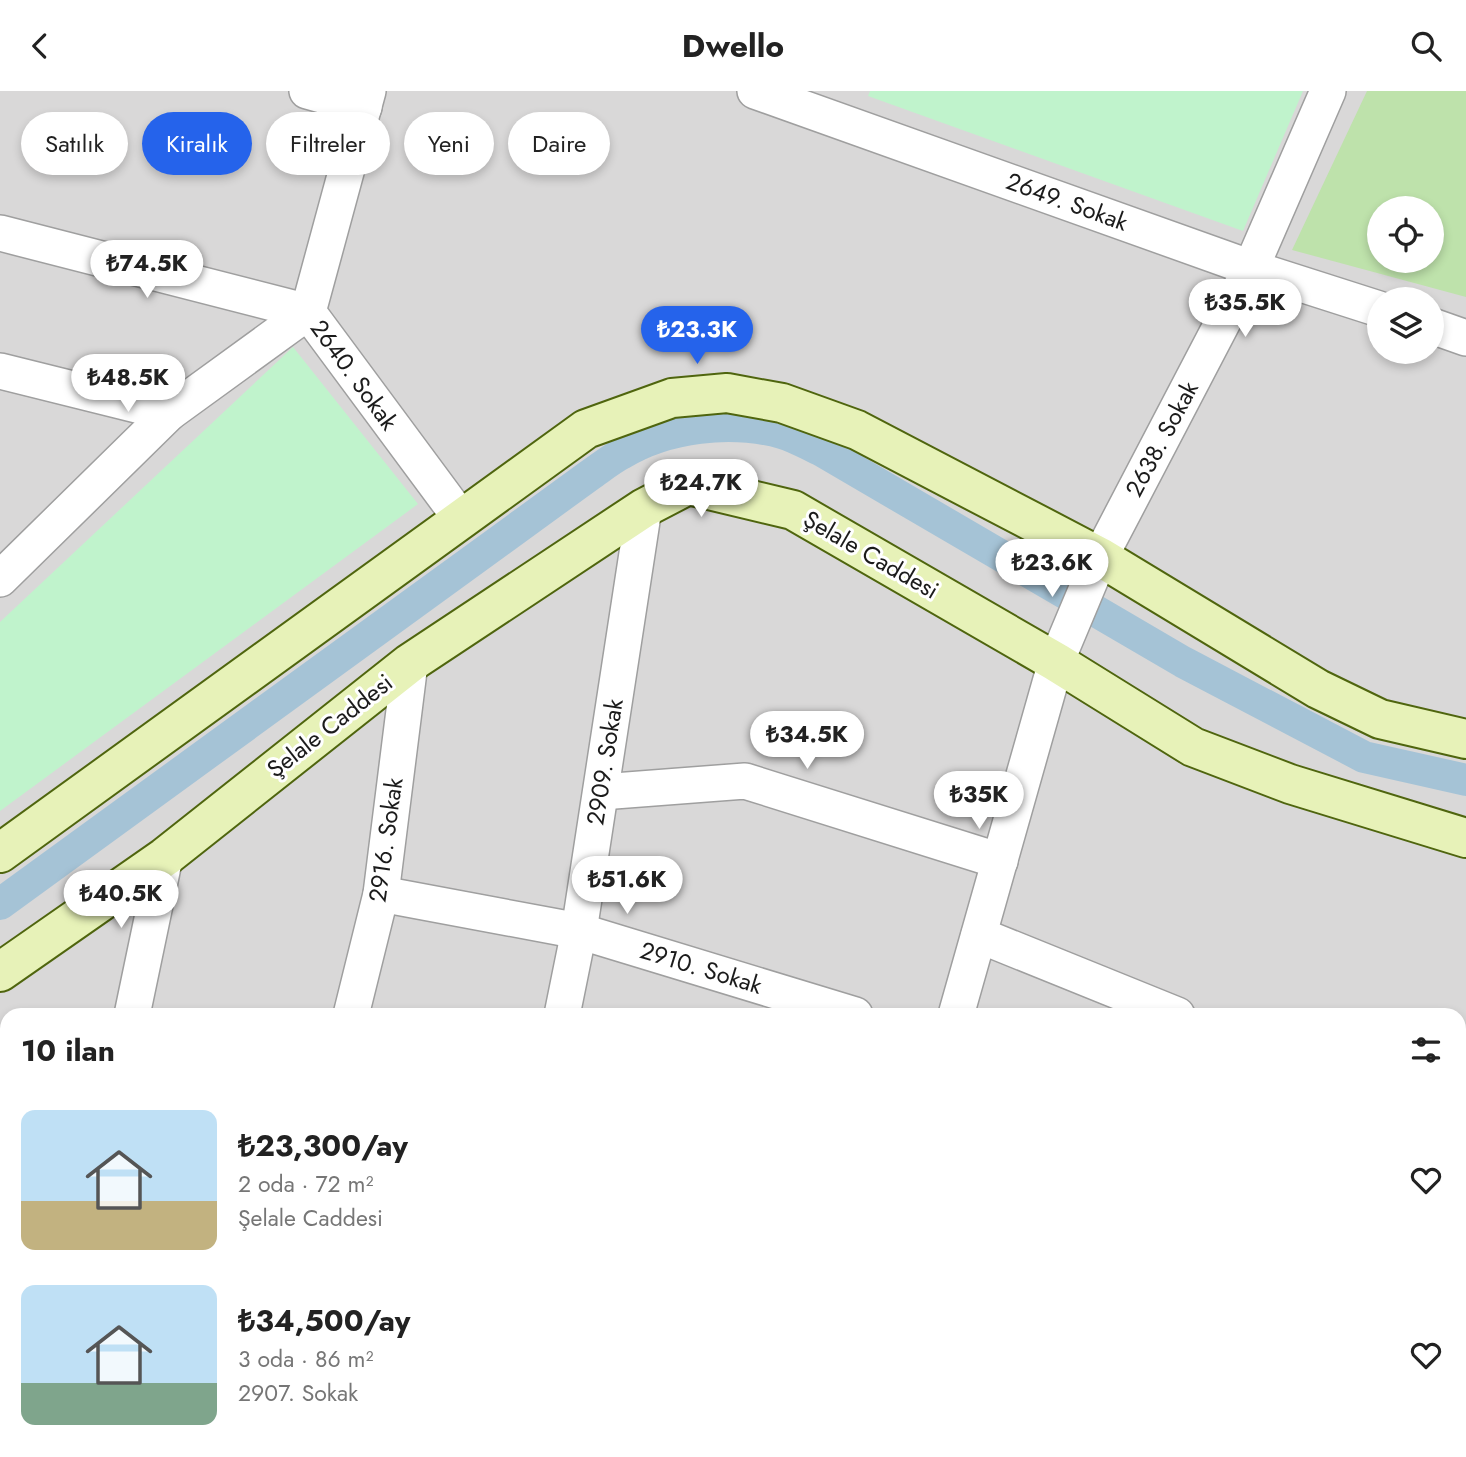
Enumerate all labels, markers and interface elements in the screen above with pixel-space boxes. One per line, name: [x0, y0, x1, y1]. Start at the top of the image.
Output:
text: Dwello: [682, 23, 784, 69]
icon: back: [21, 27, 59, 65]
icon: search: [1407, 27, 1445, 65]
chip: Satılık: [21, 112, 128, 175]
chip: Kiralık: [142, 112, 252, 175]
chip: Filtreler: [266, 112, 390, 175]
chip: Yeni: [404, 112, 494, 175]
chip: Daire: [508, 112, 610, 175]
street label: 2649. Sokak: [1002, 163, 1133, 240]
map controls: [1367, 196, 1444, 364]
button: locate: [1367, 196, 1444, 273]
pin: ₺74.5K: [90, 241, 204, 300]
text: ₺74.5K: [106, 246, 188, 280]
pin: ₺35.5K: [1188, 279, 1302, 339]
text: ₺35.5K: [1205, 285, 1285, 319]
button: layers: [1367, 287, 1444, 364]
pin: ₺23.3K: [640, 307, 754, 366]
street label: 2640. Sokak: [302, 312, 407, 438]
text: ₺23.3K: [657, 312, 737, 346]
pin: ₺48.5K: [71, 355, 185, 414]
text: ₺48.5K: [87, 360, 169, 394]
street label: 2638. Sokak: [1116, 374, 1207, 503]
pin: ₺24.7K: [644, 459, 758, 519]
text: ₺24.7K: [660, 465, 742, 499]
street label: Şelale Caddesi: [797, 502, 946, 608]
pin: ₺23.6K: [995, 539, 1109, 599]
text: ₺23.6K: [1011, 545, 1093, 579]
street label: Şelale Caddesi: [259, 665, 400, 786]
street label: 2909. Sokak: [577, 696, 632, 828]
pin: ₺34.5K: [750, 711, 864, 771]
text: ₺34.5K: [766, 717, 848, 751]
pin: ₺35K: [938, 771, 1020, 831]
street label: 2916. Sokak: [359, 775, 412, 904]
text: ₺35K: [950, 777, 1008, 811]
pin: ₺51.6K: [570, 857, 684, 916]
text: ₺51.6K: [588, 862, 666, 896]
pin: ₺40.5K: [64, 871, 178, 930]
text: ₺40.5K: [80, 876, 162, 910]
street label: 2910. Sokak: [636, 932, 767, 1003]
text: 10 ilan: [21, 1029, 115, 1072]
icon: filters: [1407, 1031, 1445, 1069]
text: ₺23,300/ay: [238, 1124, 408, 1167]
icon: home: [77, 1138, 161, 1222]
icon: heart: [1407, 1161, 1445, 1199]
text: 2 oda · 72 m²: [238, 1167, 373, 1201]
text: Şelale Caddesi: [238, 1201, 383, 1235]
text: ₺34,500/ay: [238, 1299, 410, 1342]
icon: home: [77, 1313, 161, 1397]
icon: heart: [1407, 1336, 1445, 1374]
text: 3 oda · 86 m²: [238, 1342, 374, 1376]
text: 2907. Sokak: [238, 1376, 358, 1410]

